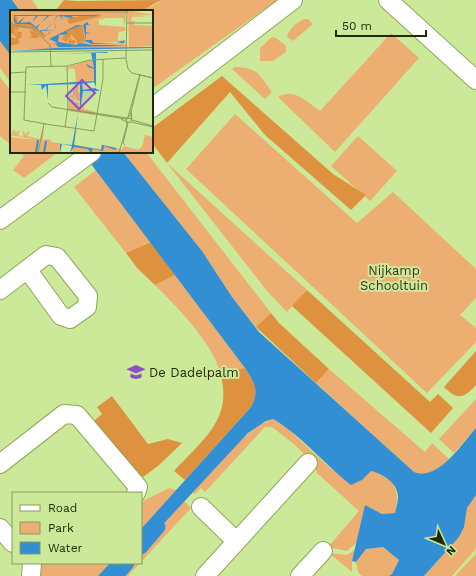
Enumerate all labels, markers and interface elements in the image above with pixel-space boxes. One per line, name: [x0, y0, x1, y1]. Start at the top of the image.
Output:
inset map: [10, 10, 153, 153]
scale bar: [336, 12, 426, 38]
text: 50 m: [342, 19, 372, 33]
park label: Nijkamp Schooltuin: [360, 263, 428, 293]
school or university icon: De Dadelpalm: [126, 362, 146, 382]
place label: De Dadelpalm: [149, 365, 239, 380]
legend: [12, 492, 142, 564]
text: Road: [48, 501, 77, 515]
text: Park: [48, 521, 74, 535]
north arrow: [424, 524, 464, 564]
text: Water: [48, 541, 83, 555]
text: N: [443, 543, 458, 558]

